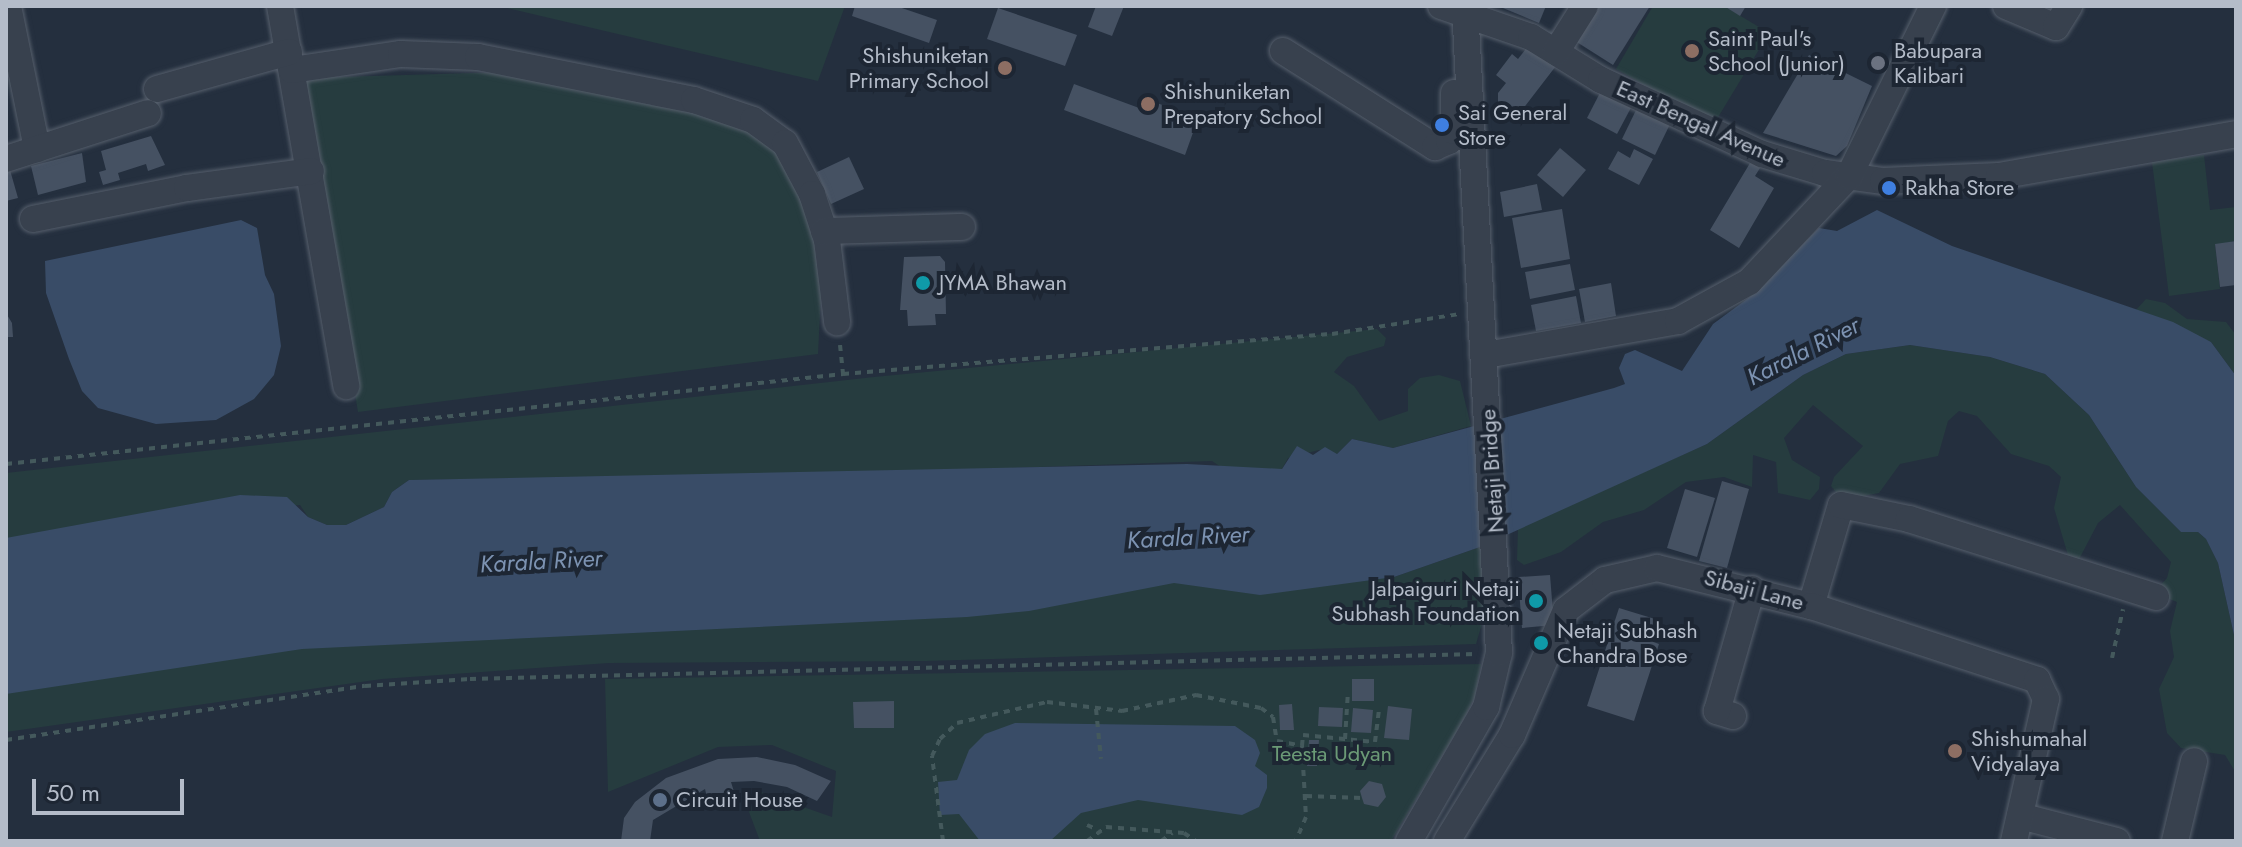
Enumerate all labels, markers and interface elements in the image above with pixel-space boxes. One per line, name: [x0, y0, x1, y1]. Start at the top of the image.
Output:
place label: Saint Paul's School (Junior): [1708, 25, 1845, 76]
place label: Babupara Kalibari: [1894, 37, 1982, 88]
place label: Shishuniketan Primary School: [849, 42, 989, 94]
marker: Saint Paul's School (Junior): [1683, 42, 1701, 60]
marker: Babupara Kalibari: [1869, 54, 1887, 72]
marker: Shishuniketan Primary School: [996, 59, 1014, 77]
street label: East Bengal Avenue: [1613, 75, 1789, 173]
place label: Shishuniketan Prepatory School: [1164, 78, 1322, 130]
marker: Shishuniketan Prepatory School: [1139, 95, 1157, 113]
place label: Sai General Store: [1458, 99, 1567, 150]
marker: Sai General Store: [1433, 116, 1451, 134]
place label: Rakha Store: [1905, 175, 2014, 201]
marker: Rakha Store: [1880, 179, 1898, 197]
place label: JYMA Bhawan: [939, 270, 1067, 296]
marker: JYMA Bhawan: [914, 274, 932, 292]
water label: Karala River: [1742, 310, 1864, 392]
street label: Netaji Bridge: [1475, 408, 1509, 534]
water label: Karala River: [1126, 519, 1250, 555]
water label: Karala River: [479, 543, 603, 579]
street label: Sibaji Lane: [1701, 564, 1807, 616]
place label: Jalpaiguri Netaji Subhash Foundation: [1332, 575, 1520, 626]
marker: Jalpaiguri Netaji Subhash Foundation: [1527, 592, 1545, 610]
place label: Netaji Subhash Chandra Bose: [1557, 617, 1698, 668]
marker: Netaji Subhash Chandra Bose: [1532, 634, 1550, 652]
place label: Shishumahal Vidyalaya: [1971, 725, 2087, 776]
park label: Teesta Udyan: [1272, 741, 1392, 767]
marker: Shishumahal Vidyalaya: [1946, 742, 1964, 760]
scale bar: [36, 763, 188, 813]
text: 50 m: [46, 775, 100, 810]
place label: Circuit House: [676, 787, 803, 813]
marker: Circuit House: [651, 791, 669, 809]

